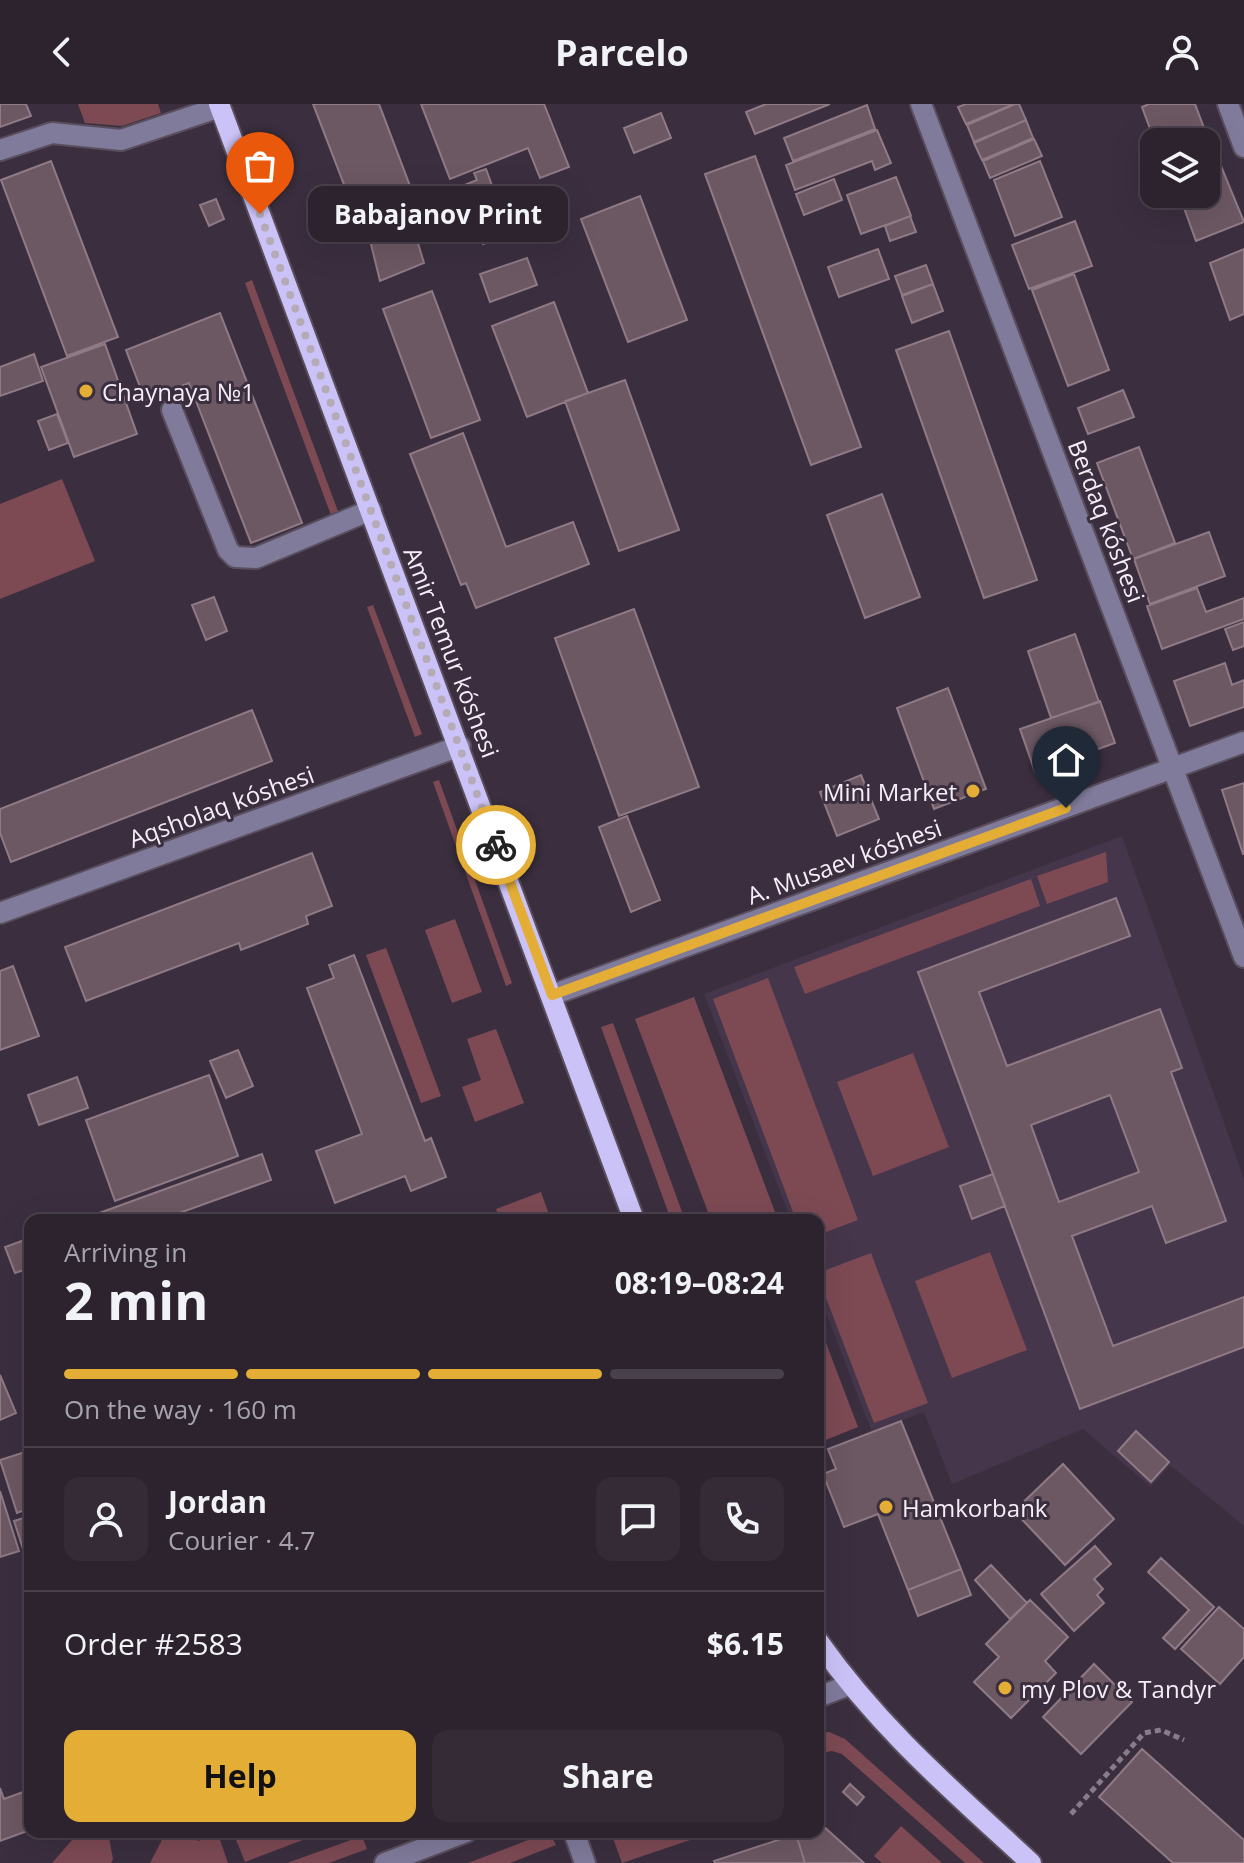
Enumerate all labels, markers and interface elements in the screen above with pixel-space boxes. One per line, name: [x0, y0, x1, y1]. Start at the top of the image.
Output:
text: Parcelo: [555, 28, 689, 77]
icon: back: [40, 30, 84, 74]
icon: person: [1160, 30, 1204, 74]
map controls: [1140, 128, 1220, 208]
button: layers: [1140, 128, 1220, 208]
pin: [226, 132, 294, 214]
icon: bag: [238, 144, 282, 188]
callout: Babajanov Print: [308, 186, 568, 242]
text: Babajanov Print: [334, 196, 542, 232]
place label: Chaynaya №1: [102, 375, 255, 408]
marker: Chaynaya №1: [77, 382, 95, 400]
street label: Berdaq kóshesi: [1061, 435, 1153, 607]
street label: Amir Temur kóshesi: [397, 542, 507, 762]
pin: [1032, 726, 1100, 808]
icon: home: [1044, 738, 1088, 782]
street label: Aqsholaq kóshesi: [124, 757, 318, 855]
place label: Mini Market: [823, 775, 957, 808]
marker: Mini Market: [964, 782, 982, 800]
courier: [456, 805, 536, 885]
street label: A. Musaev kóshesi: [742, 810, 946, 912]
icon: bike: [474, 823, 518, 867]
text: Arriving in: [64, 1234, 187, 1270]
text: 08:19–08:24: [615, 1262, 784, 1303]
text: 2 min: [64, 1264, 208, 1335]
text: On the way · 160 m: [64, 1391, 297, 1427]
button: person: [64, 1477, 148, 1561]
button: chat: [596, 1477, 680, 1561]
button: phone: [700, 1477, 784, 1561]
text: Jordan: [168, 1481, 267, 1522]
place label: Hamkorbank: [902, 1491, 1048, 1524]
marker: Hamkorbank: [877, 1498, 895, 1516]
text: Courier · 4.7: [168, 1522, 315, 1558]
text: Order #2583: [64, 1623, 243, 1664]
text: $6.15: [707, 1623, 784, 1664]
place label: my Plov & Tandyr: [1021, 1672, 1216, 1705]
marker: my Plov & Tandyr: [996, 1679, 1014, 1697]
button: Help: [64, 1730, 416, 1822]
button: Share: [432, 1730, 784, 1822]

